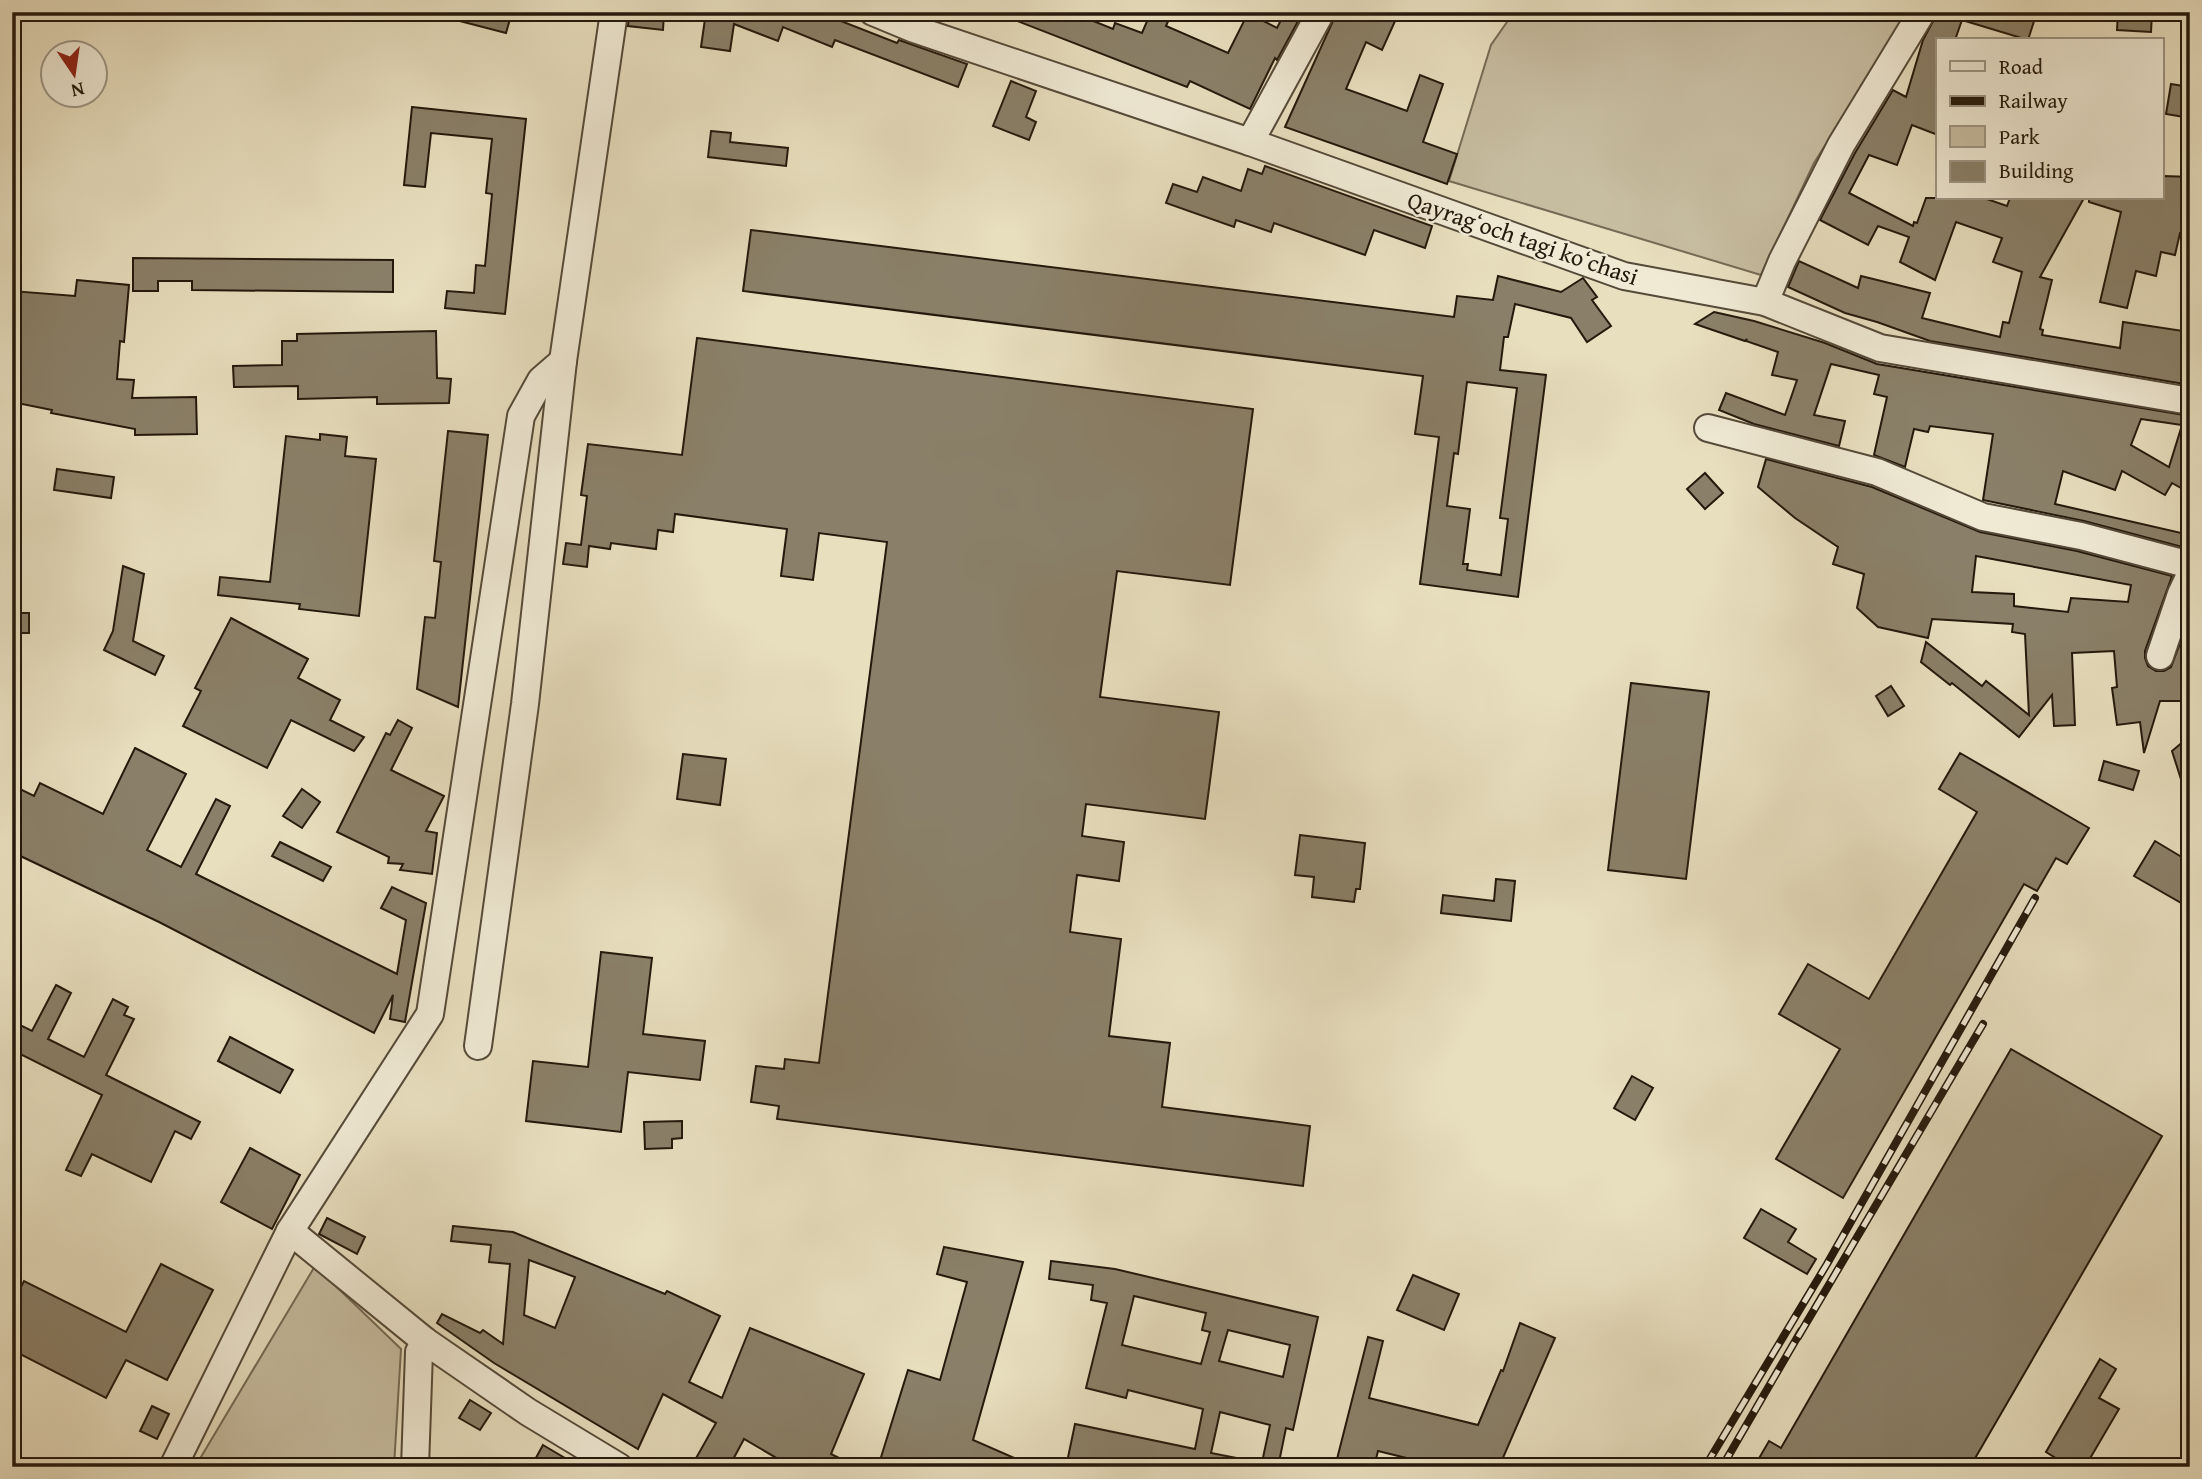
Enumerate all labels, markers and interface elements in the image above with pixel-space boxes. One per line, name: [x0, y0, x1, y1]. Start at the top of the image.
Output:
north arrow: [38, 38, 108, 108]
legend: [1936, 38, 2164, 200]
text: Road: [1999, 51, 2044, 82]
text: N: [68, 75, 87, 106]
text: Railway: [1999, 85, 2068, 116]
text: Park: [1999, 121, 2040, 152]
text: Building: [1999, 155, 2074, 186]
street label: Qayragʻoch tagi koʻchasi: [1403, 182, 1643, 294]

